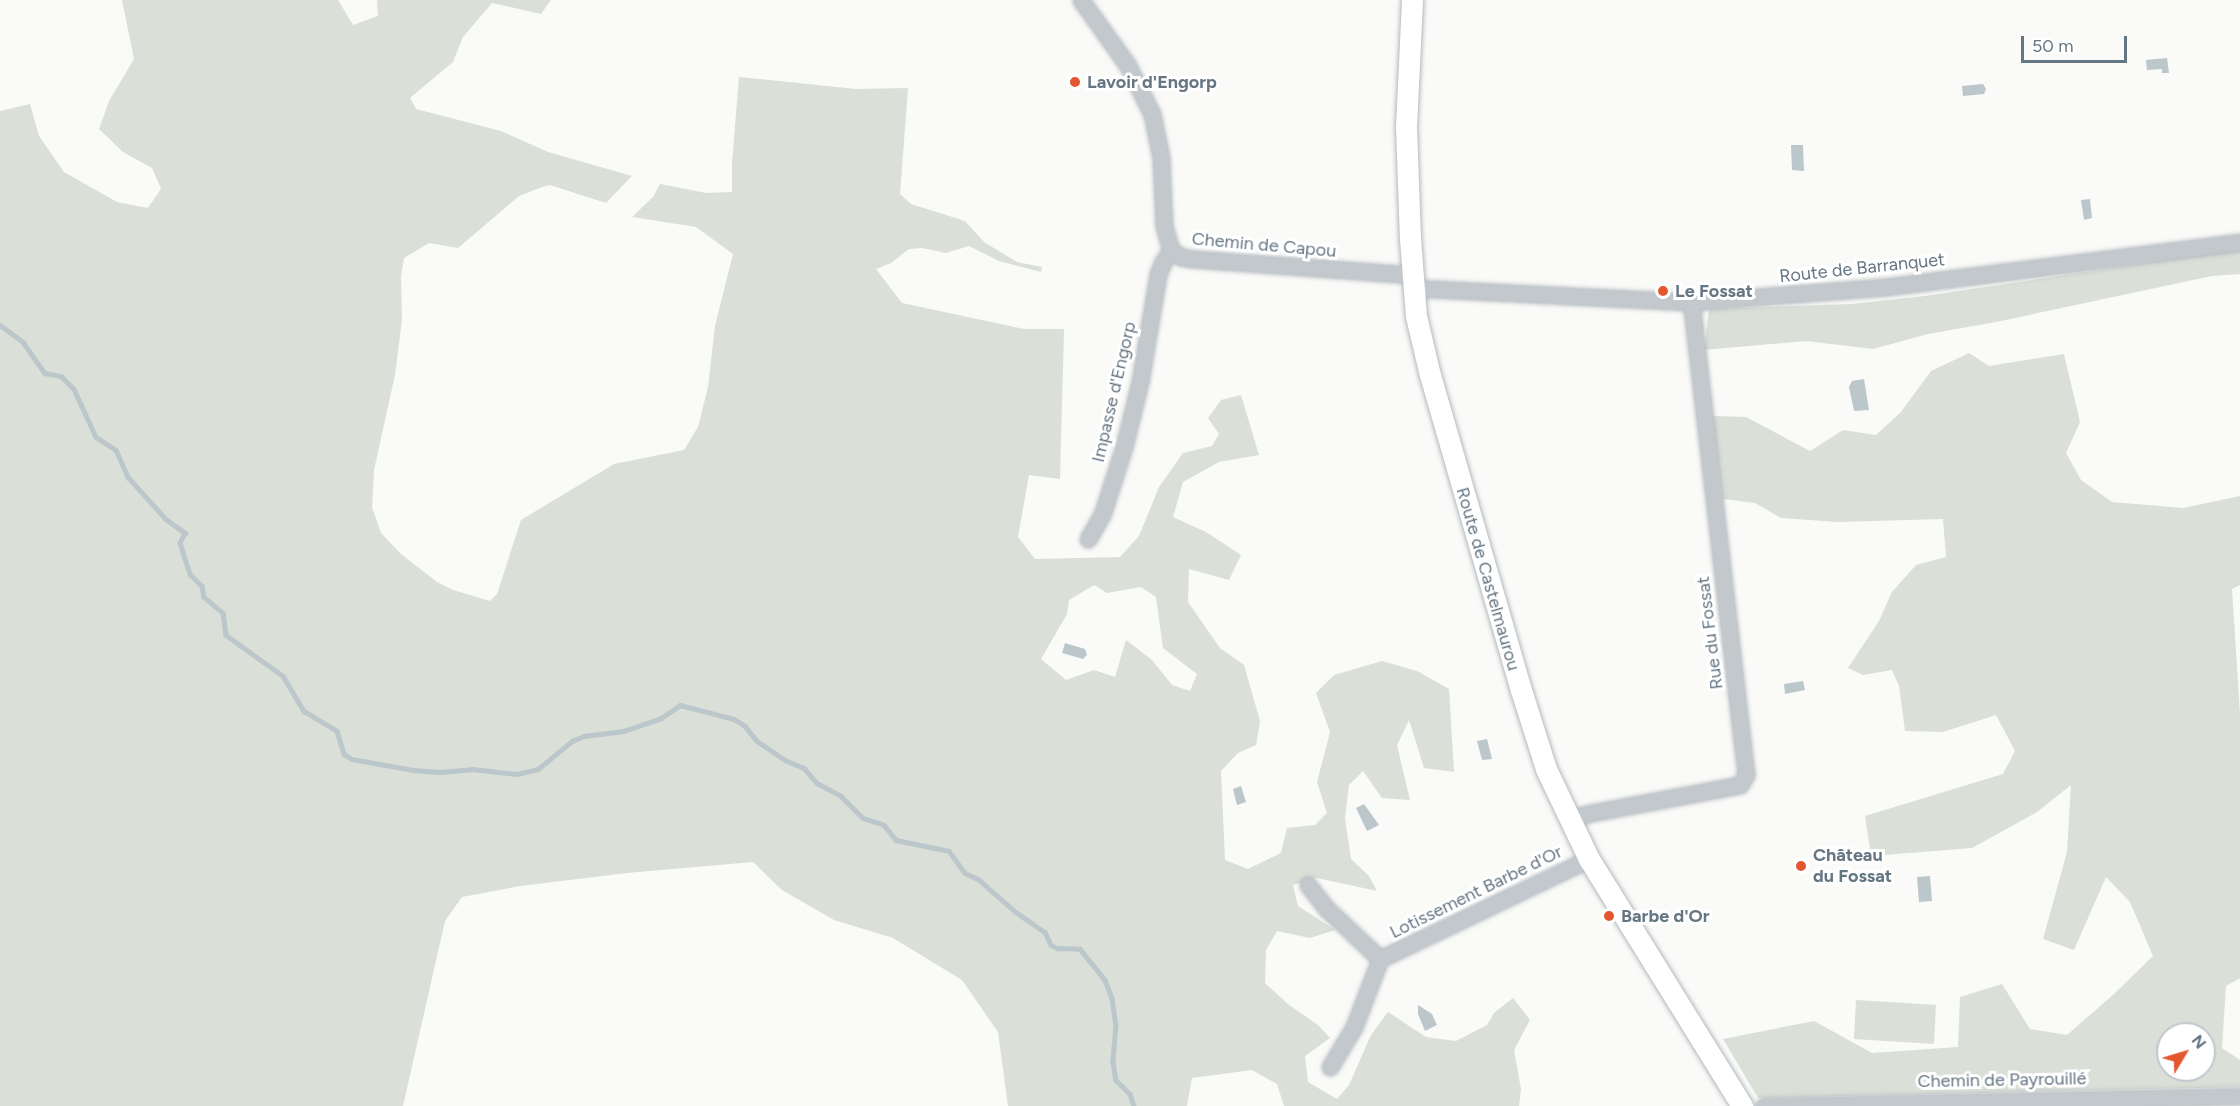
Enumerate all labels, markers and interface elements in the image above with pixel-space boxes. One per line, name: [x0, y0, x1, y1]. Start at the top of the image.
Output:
scale bar: [2024, 24, 2130, 62]
text: 50 m: [2032, 35, 2074, 57]
place label: Lavoir d'Engorp: [1087, 71, 1217, 93]
marker: Lavoir d'Engorp: [1068, 75, 1082, 89]
street label: Chemin de Capou: [1191, 228, 1337, 262]
street label: Route de Barranquet: [1778, 249, 1946, 287]
place label: Le Fossat: [1675, 280, 1753, 302]
marker: Le Fossat: [1656, 284, 1670, 298]
street label: Impasse d'Engorp: [1087, 320, 1141, 464]
street label: Route de Castelmaurou: [1451, 485, 1525, 673]
street label: Rue du Fossat: [1692, 575, 1728, 691]
street label: Lotissement Barbe d'Or: [1386, 841, 1566, 943]
place label: Château du Fossat: [1813, 845, 1892, 888]
marker: Château du Fossat: [1794, 859, 1808, 873]
place label: Barbe d'Or: [1621, 905, 1710, 927]
marker: Barbe d'Or: [1602, 909, 1616, 923]
north arrow: [2156, 1022, 2216, 1082]
text: N: [2188, 1031, 2210, 1053]
street label: Chemin de Payrouillé: [1917, 1068, 2087, 1092]

